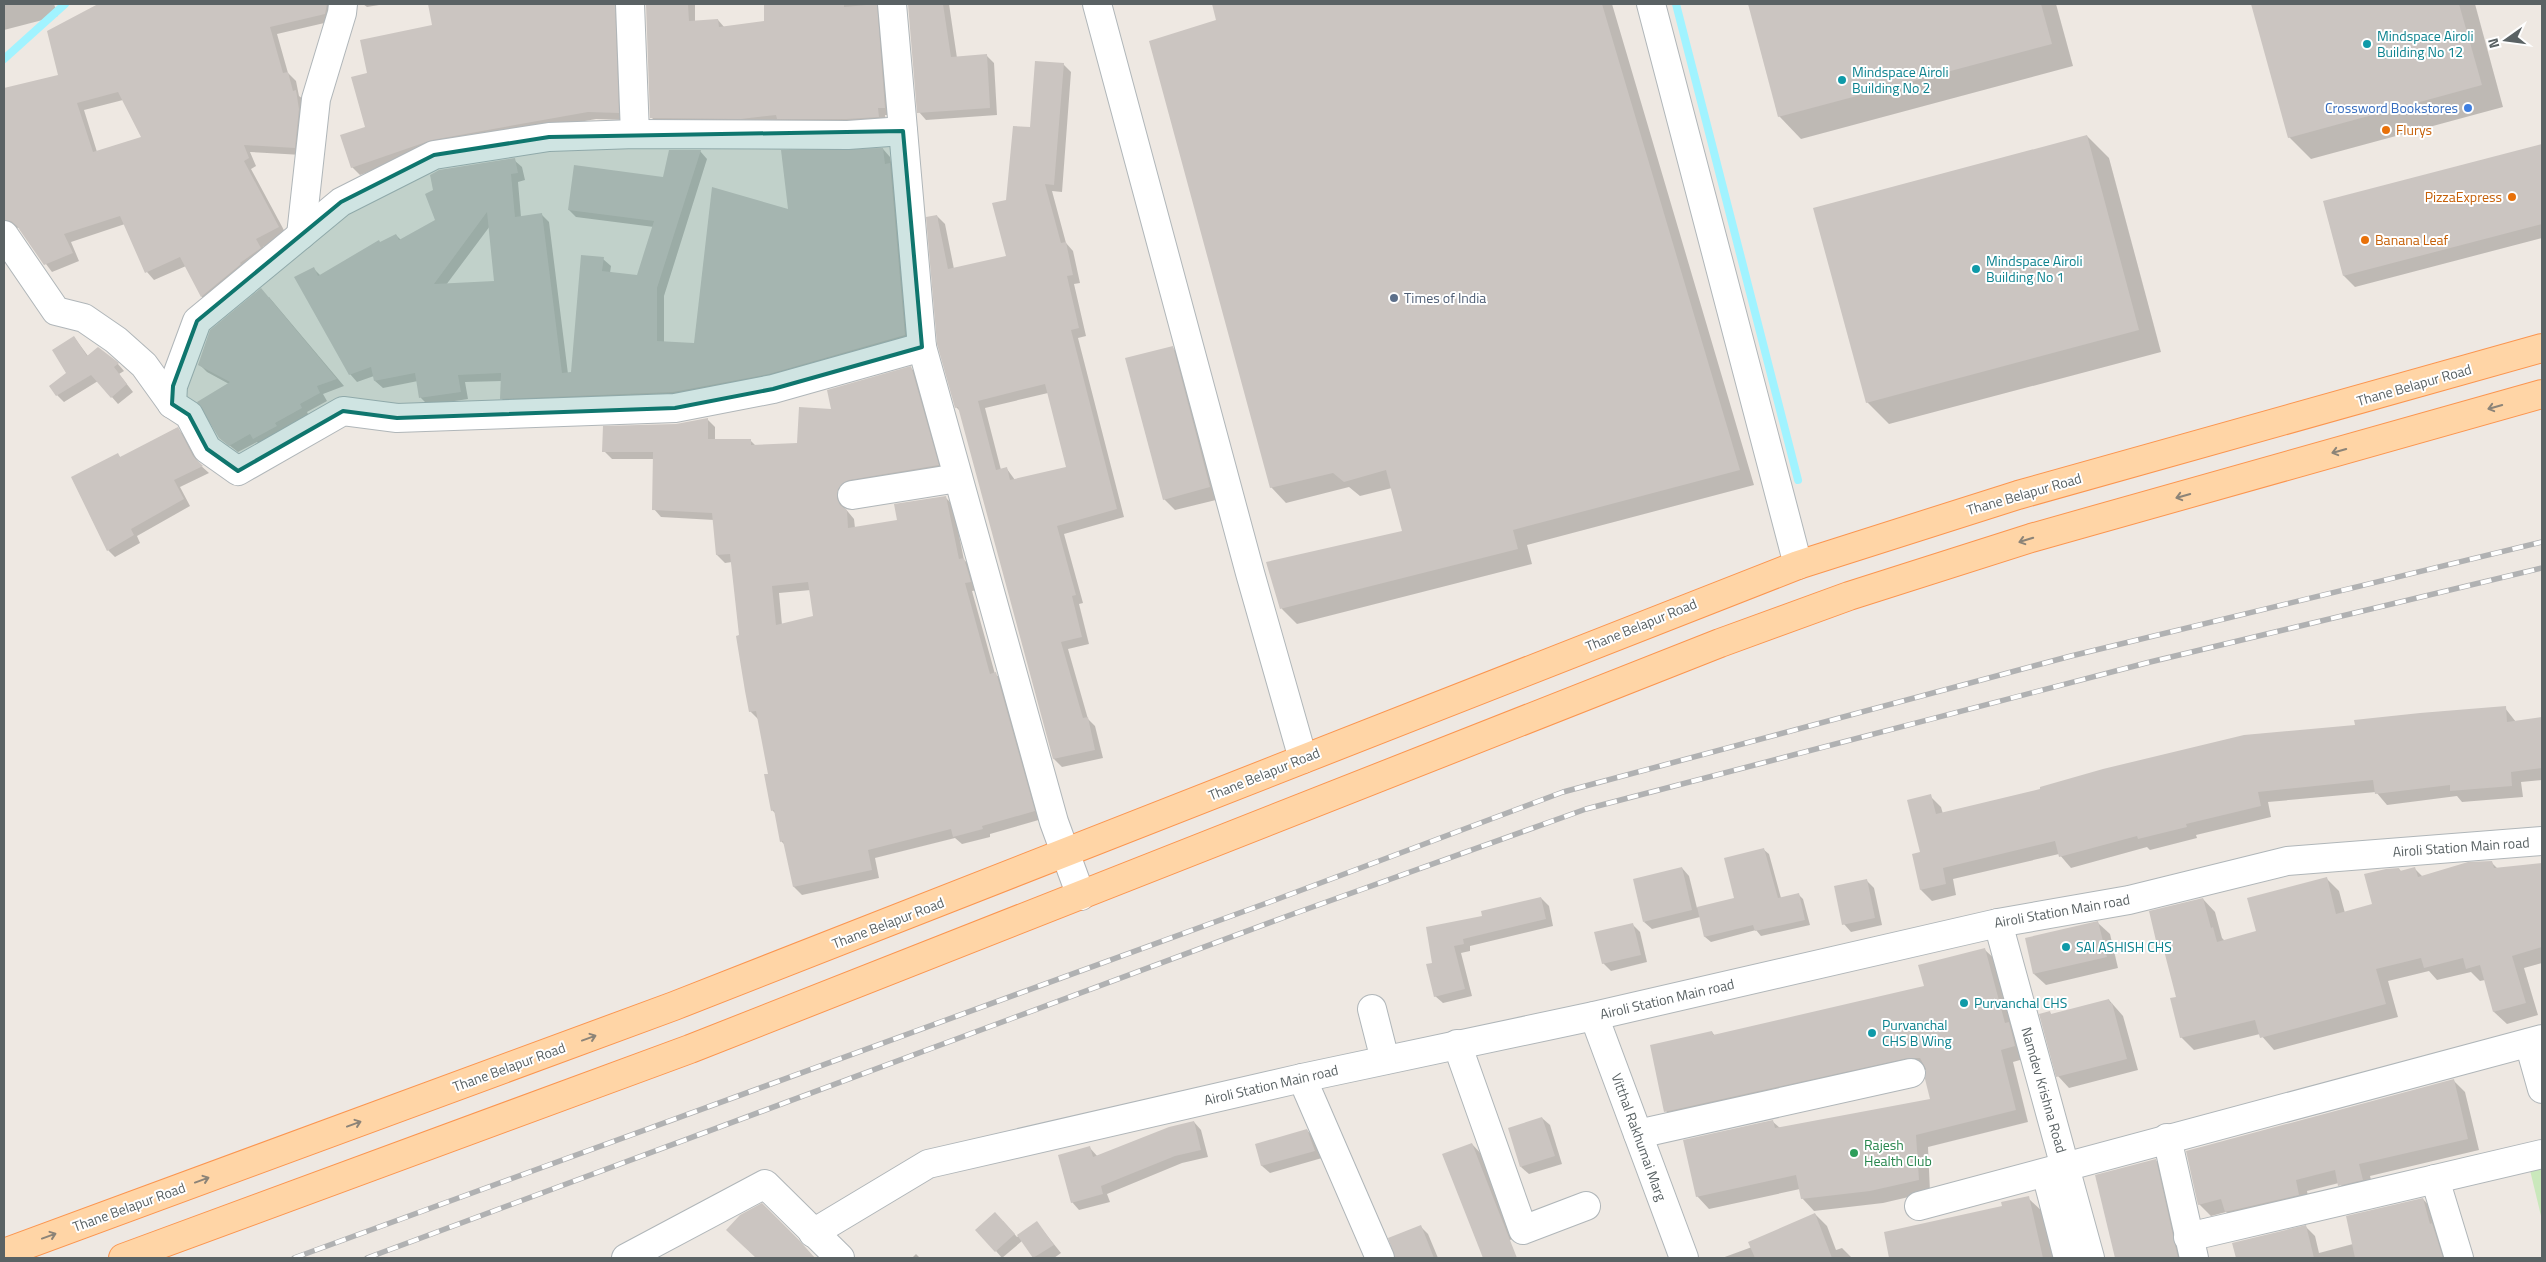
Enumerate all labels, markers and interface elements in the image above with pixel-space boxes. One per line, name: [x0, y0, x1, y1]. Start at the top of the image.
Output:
north arrow: [2481, 15, 2531, 65]
place label: Mindspace Airoli Building No 12: [2377, 25, 2474, 62]
text: N: [2482, 36, 2504, 51]
marker: Mindspace Airoli Building No 12: [2361, 38, 2373, 50]
place label: Mindspace Airoli Building No 2: [1852, 61, 1949, 98]
marker: Mindspace Airoli Building No 2: [1836, 74, 1848, 86]
place label: Crossword Bookstores: [2325, 97, 2458, 118]
marker: Crossword Bookstores: [2462, 102, 2474, 114]
place label: Flurys: [2396, 119, 2432, 140]
marker: Flurys: [2380, 124, 2392, 136]
place label: PizzaExpress: [2425, 186, 2502, 207]
marker: PizzaExpress: [2506, 191, 2518, 203]
place label: Banana Leaf: [2375, 229, 2449, 250]
marker: Banana Leaf: [2359, 234, 2371, 246]
place label: Mindspace Airoli Building No 1: [1986, 250, 2083, 287]
marker: Mindspace Airoli Building No 1: [1970, 263, 1982, 275]
place label: Times of India: [1404, 287, 1486, 308]
marker: Times of India: [1388, 292, 1400, 304]
street label: Thane Belapur Road: [2354, 358, 2474, 411]
one-way arrow: [2488, 403, 2504, 413]
one-way arrow: [2331, 447, 2347, 457]
street label: Thane Belapur Road: [1964, 467, 2084, 520]
one-way arrow: [2175, 491, 2191, 501]
one-way arrow: [2019, 535, 2035, 545]
street label: Thane Belapur Road: [1582, 593, 1700, 656]
street label: Thane Belapur Road: [1205, 742, 1323, 805]
street label: Airoli Station Main road: [2392, 831, 2530, 862]
street label: Airoli Station Main road: [1993, 888, 2131, 933]
street label: Thane Belapur Road: [829, 891, 947, 954]
place label: SAI ASHISH CHS: [2076, 936, 2172, 957]
marker: SAI ASHISH CHS: [2060, 941, 2072, 953]
street label: Airoli Station Main road: [1598, 973, 1736, 1024]
place label: Purvanchal CHS: [1974, 992, 2067, 1013]
marker: Purvanchal CHS: [1958, 997, 1970, 1009]
place label: Purvanchal CHS B Wing: [1882, 1014, 1952, 1051]
street label: Namdev Krishna Road: [2016, 1024, 2073, 1155]
marker: Purvanchal CHS B Wing: [1866, 1027, 1878, 1039]
one-way arrow: [581, 1033, 596, 1042]
street label: Thane Belapur Road: [450, 1036, 568, 1097]
street label: Airoli Station Main road: [1202, 1059, 1340, 1110]
street label: Vitthal Rakhumai Marg: [1607, 1070, 1672, 1204]
one-way arrow: [346, 1119, 362, 1128]
place label: Rajesh Health Club: [1864, 1134, 1932, 1171]
marker: Rajesh Health Club: [1848, 1147, 1860, 1159]
one-way arrow: [194, 1175, 209, 1184]
street label: Thane Belapur Road: [70, 1176, 188, 1237]
one-way arrow: [41, 1231, 57, 1240]

